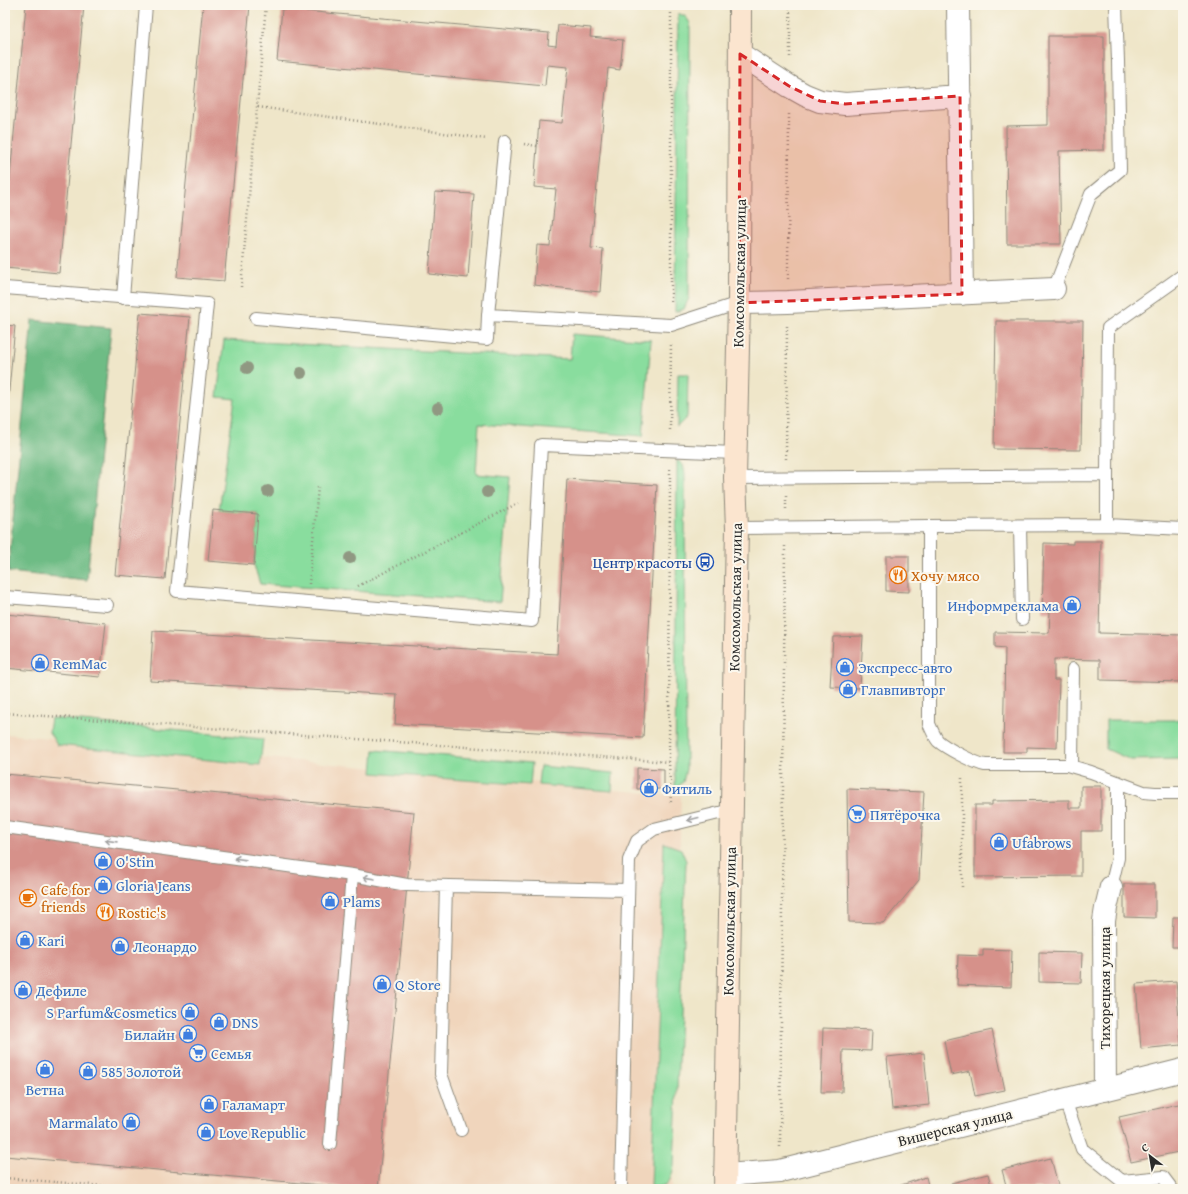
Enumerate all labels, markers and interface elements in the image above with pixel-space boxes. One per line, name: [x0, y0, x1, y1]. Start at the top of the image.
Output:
street label: Комсомольская улица: [727, 198, 751, 347]
street label: Комсомольская улица: [723, 522, 747, 671]
place label: Центр красоты: [593, 552, 692, 573]
bus stop icon: Центр красоты: [695, 552, 715, 572]
restaurant icon: Хочу мясо: [888, 565, 908, 585]
place label: Хочу мясо: [911, 565, 980, 586]
place label: Информреклама: [947, 595, 1060, 616]
shop icon: Информреклама: [1062, 595, 1082, 615]
shop icon: RemMac: [30, 653, 50, 673]
place label: RemMac: [53, 653, 107, 674]
shop icon: Экспресс-авто: [835, 657, 855, 677]
place label: Экспресс-авто: [858, 657, 953, 678]
shop icon: Главпивторг: [838, 679, 858, 699]
place label: Главпивторг: [861, 679, 946, 700]
shop icon: Фитиль: [639, 778, 659, 798]
place label: Фитиль: [662, 778, 712, 799]
supermarket icon: Пятёрочка: [847, 804, 867, 824]
place label: Пятёрочка: [870, 804, 941, 825]
one-way arrow: [687, 816, 700, 823]
shop icon: Ufabrows: [989, 832, 1009, 852]
place label: Ufabrows: [1012, 832, 1072, 853]
one-way arrow: [105, 838, 118, 845]
street label: Комсомольская улица: [717, 846, 741, 995]
shop icon: O'Stin: [93, 851, 113, 871]
place label: O'Stin: [116, 851, 155, 872]
one-way arrow: [234, 855, 247, 863]
one-way arrow: [363, 873, 376, 881]
shop icon: Gloria Jeans: [93, 875, 113, 895]
place label: Gloria Jeans: [116, 875, 191, 896]
place label: Cafe for friends: [41, 879, 90, 917]
cafe icon: Cafe for friends: [18, 888, 38, 908]
shop icon: Plams: [320, 891, 340, 911]
place label: Plams: [343, 891, 381, 912]
restaurant icon: Rostic's: [95, 902, 115, 922]
place label: Rostic's: [118, 902, 166, 923]
street label: Тихорецкая улица: [1094, 926, 1115, 1049]
shop icon: Kari: [15, 930, 35, 950]
place label: Kari: [38, 930, 64, 951]
shop icon: Леонардо: [110, 936, 130, 956]
place label: Леонардо: [133, 936, 197, 957]
shop icon: Q Store: [372, 974, 392, 994]
place label: Q Store: [395, 974, 441, 995]
shop icon: Дефиле: [13, 980, 33, 1000]
place label: Дефиле: [35, 980, 87, 1001]
place label: S Parfum&Cosmetics: [47, 1002, 177, 1023]
shop icon: S Parfum&Cosmetics: [180, 1002, 200, 1022]
shop icon: DNS: [209, 1012, 229, 1032]
place label: DNS: [232, 1012, 258, 1033]
place label: Билайн: [125, 1024, 175, 1045]
shop icon: Билайн: [178, 1024, 198, 1044]
supermarket icon: Семья: [188, 1043, 208, 1063]
place label: Семья: [211, 1043, 252, 1064]
shop icon: Ветна: [35, 1059, 55, 1079]
shop icon: 585 Золотой: [78, 1061, 98, 1081]
place label: 585 Золотой: [101, 1061, 181, 1082]
place label: Ветна: [26, 1079, 65, 1100]
shop icon: Галамарт: [199, 1094, 219, 1114]
place label: Галамарт: [222, 1094, 286, 1115]
street label: Вишерская улица: [896, 1102, 1015, 1151]
place label: Marmalato: [49, 1112, 118, 1133]
shop icon: Marmalato: [121, 1112, 141, 1132]
shop icon: Love Republic: [196, 1122, 216, 1142]
place label: Love Republic: [219, 1122, 306, 1143]
north arrow: [1130, 1136, 1170, 1176]
text: С: [1138, 1139, 1152, 1156]

